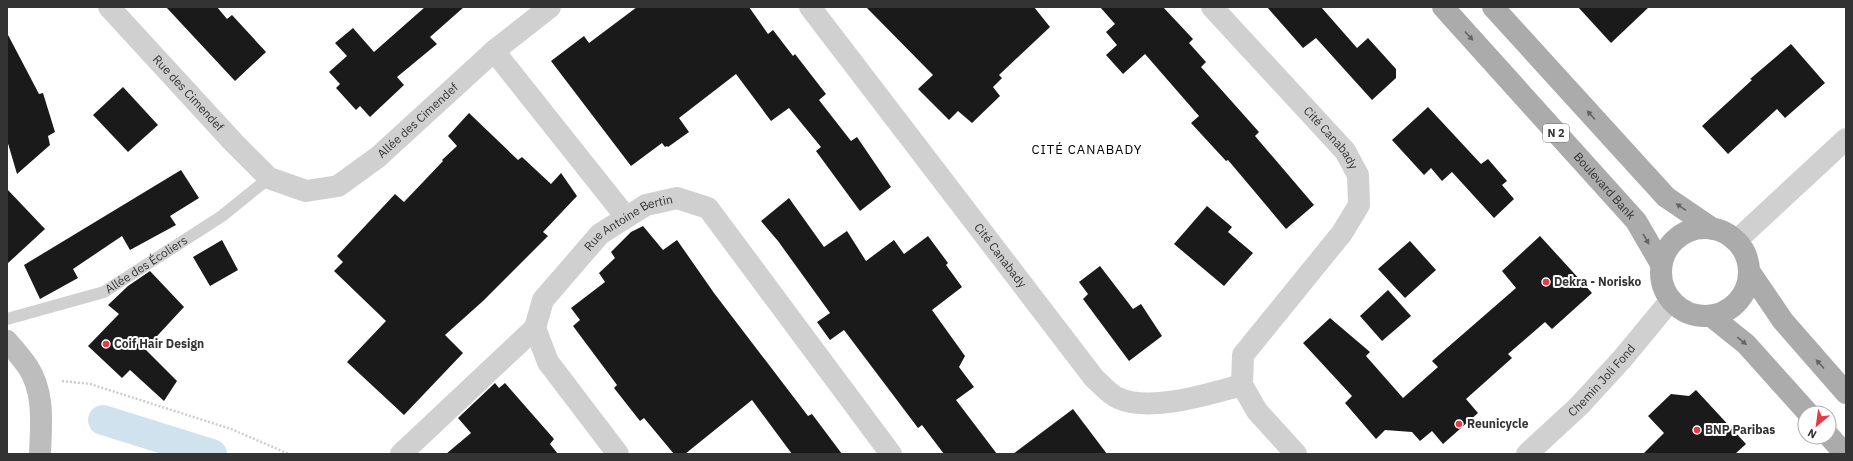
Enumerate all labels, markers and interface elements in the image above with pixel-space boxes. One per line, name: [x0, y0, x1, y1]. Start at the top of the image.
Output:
one-way arrow: [1465, 31, 1474, 41]
street label: Rue des Cimendef: [150, 52, 227, 134]
street label: Allée des Cimendef: [374, 80, 461, 161]
street label: Cité Canabady: [1301, 103, 1361, 172]
one-way arrow: [1586, 109, 1595, 120]
road number: N 2: [1543, 124, 1569, 142]
district label: CITÉ CANABADY: [1032, 141, 1142, 158]
street label: Boulevard Bank: [1571, 149, 1639, 223]
street label: Rue Antoine Bertin: [581, 191, 674, 254]
one-way arrow: [1676, 203, 1686, 211]
street label: Cité Canabady: [971, 220, 1030, 291]
street label: Allée des Écoliers: [102, 232, 190, 296]
one-way arrow: [1643, 233, 1650, 245]
place label: Dekra - Norisko: [1554, 274, 1641, 289]
marker: Dekra - Norisko: [1541, 277, 1551, 287]
place label: Coif Hair Design: [114, 336, 204, 351]
one-way arrow: [1736, 336, 1747, 345]
marker: Coif Hair Design: [101, 339, 111, 349]
street label: Chemin Joli Fond: [1565, 341, 1638, 419]
one-way arrow: [1815, 359, 1825, 369]
north arrow: [1797, 405, 1837, 445]
place label: Reunicycle: [1467, 416, 1529, 431]
marker: Reunicycle: [1454, 419, 1464, 429]
place label: BNP Paribas: [1705, 422, 1775, 437]
marker: BNP Paribas: [1692, 425, 1702, 435]
text: N: [1805, 426, 1819, 442]

